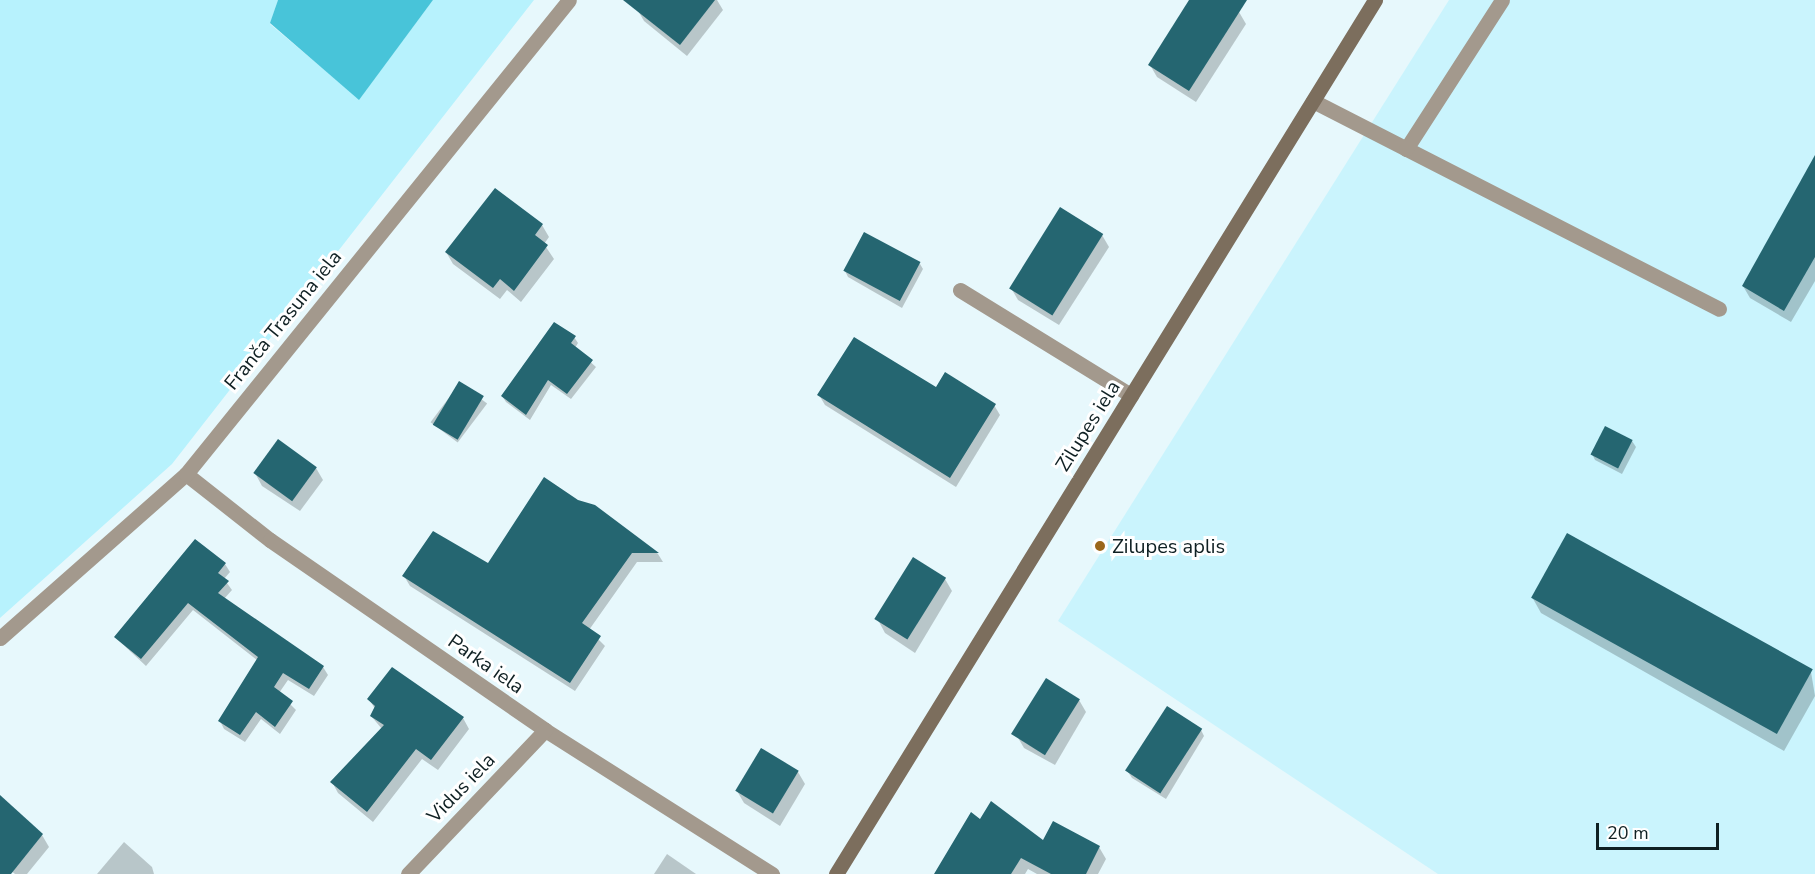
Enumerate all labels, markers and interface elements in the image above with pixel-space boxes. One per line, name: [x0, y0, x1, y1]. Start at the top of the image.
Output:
street label: Franča Trasuna iela: [219, 245, 347, 395]
street label: Zilupes iela: [1051, 376, 1125, 476]
place label: Zilupes aplis: [1112, 534, 1225, 558]
marker: Zilupes aplis: [1093, 539, 1107, 553]
street label: Parka iela: [443, 629, 529, 699]
street label: Vidus iela: [422, 748, 500, 828]
scale bar: [1599, 811, 1722, 849]
text: 20 m: [1607, 821, 1649, 845]

